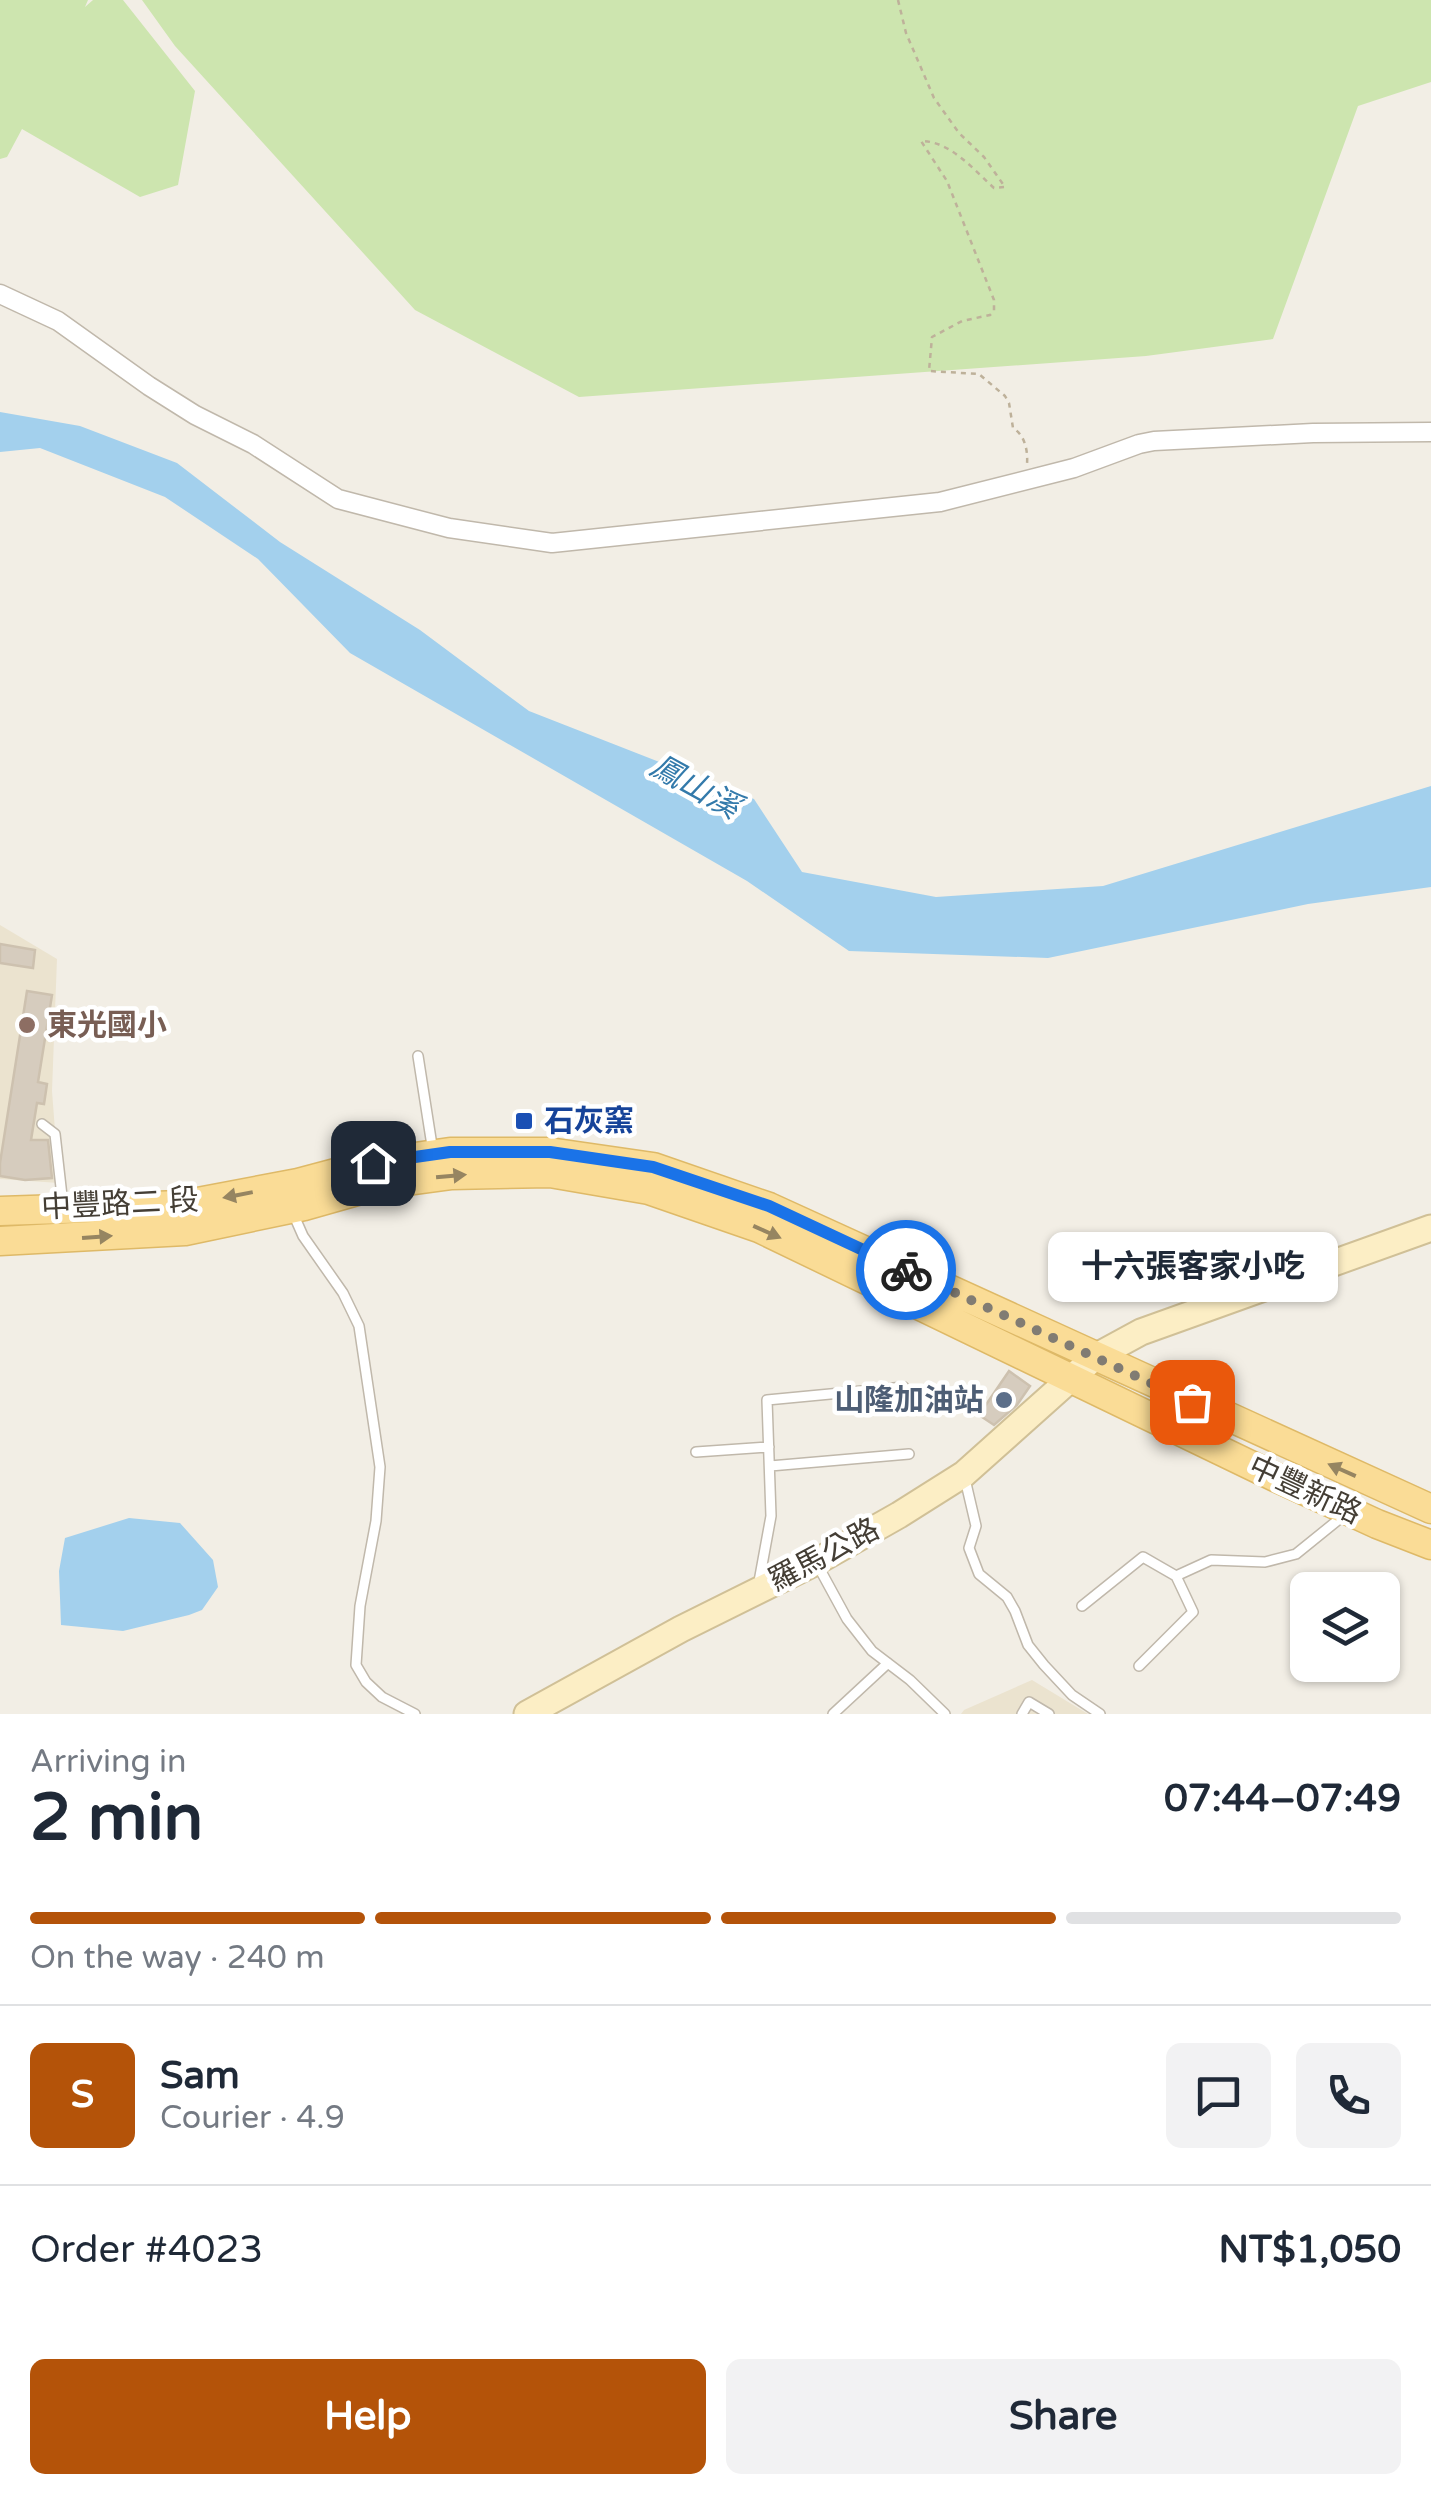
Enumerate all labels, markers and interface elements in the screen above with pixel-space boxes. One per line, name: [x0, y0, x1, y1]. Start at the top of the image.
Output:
water label: 鳳山溪: [644, 747, 750, 829]
place label: 東光國小: [47, 1007, 167, 1044]
marker: 東光國小: [16, 1014, 38, 1036]
place label: 石灰窯: [544, 1103, 634, 1140]
marker: 石灰窯: [513, 1110, 535, 1132]
pin: [331, 1121, 416, 1206]
icon: home: [346, 1136, 401, 1191]
one-way arrow: [436, 1168, 468, 1184]
street label: 中豐路二 段: [40, 1181, 200, 1227]
one-way arrow: [222, 1187, 253, 1203]
courier: [856, 1220, 956, 1320]
one-way arrow: [753, 1224, 782, 1241]
one-way arrow: [82, 1229, 114, 1245]
callout: 十六張客家小吃: [1047, 1232, 1337, 1302]
icon: bike: [879, 1243, 934, 1298]
text: 十六張客家小吃: [1081, 1248, 1305, 1286]
pin: [1150, 1360, 1235, 1445]
icon: bag: [1165, 1375, 1220, 1430]
place label: 山隆加油站: [834, 1382, 984, 1419]
marker: 山隆加油站: [993, 1389, 1015, 1411]
street label: 中豐新路: [1243, 1448, 1367, 1532]
one-way arrow: [1327, 1462, 1357, 1478]
street label: 羅馬公路: [762, 1510, 886, 1600]
map controls: [1290, 1572, 1400, 1682]
button: layers: [1290, 1572, 1400, 1682]
text: Arriving in: [30, 1743, 187, 1781]
text: 07:44–07:49: [1164, 1776, 1401, 1822]
text: 2 min: [30, 1779, 203, 1858]
text: On the way · 240 m: [30, 1939, 325, 1977]
button: chat: [1166, 2043, 1271, 2148]
button: phone: [1296, 2043, 1401, 2148]
text: Sam: [160, 2053, 240, 2099]
text: S: [71, 2072, 94, 2118]
text: Courier · 4.9: [160, 2099, 345, 2137]
text: Order #4023: [30, 2227, 263, 2273]
text: NT$1,050: [1219, 2227, 1401, 2273]
button: Help: [30, 2359, 706, 2474]
button: Share: [726, 2359, 1401, 2474]

